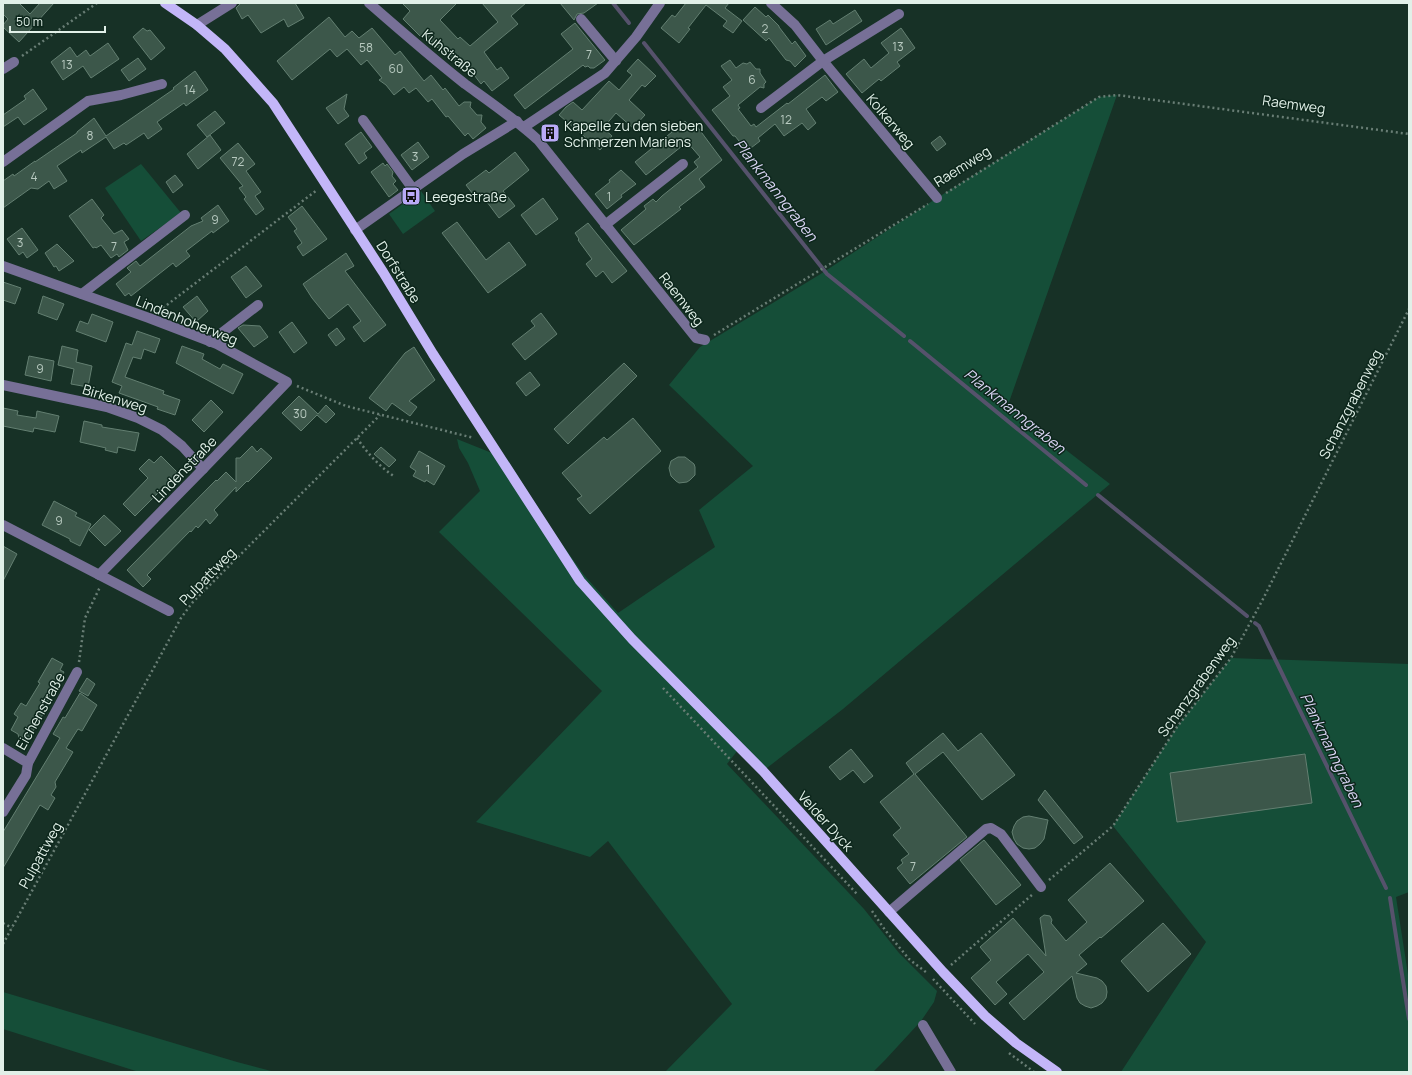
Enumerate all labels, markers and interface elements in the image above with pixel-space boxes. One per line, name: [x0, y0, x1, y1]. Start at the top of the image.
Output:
scale bar: [10, 8, 105, 34]
text: 50 m: [16, 13, 43, 30]
house number: 2: [762, 20, 769, 37]
street label: Kuhstraße: [418, 25, 482, 81]
house number: 13: [892, 38, 904, 55]
house number: 58: [359, 39, 373, 56]
house number: 7: [586, 46, 592, 63]
house number: 13: [61, 56, 73, 73]
house number: 60: [389, 60, 403, 77]
house number: 6: [748, 71, 756, 88]
house number: 14: [184, 81, 196, 98]
street label: Kolkerweg: [862, 90, 920, 152]
street label: Raemweg: [1261, 90, 1327, 118]
house number: 12: [780, 111, 792, 128]
place label: Kapelle zu den sieben Schmerzen Mariens: [564, 116, 703, 151]
building icon: Kapelle zu den sieben Schmerzen Mariens: [539, 122, 561, 144]
house number: 8: [87, 127, 94, 144]
water label: Plankmanngraben: [729, 134, 823, 246]
street label: Raemweg: [930, 141, 994, 191]
house number: 3: [412, 148, 418, 165]
house number: 72: [232, 153, 245, 170]
house number: 4: [30, 168, 38, 185]
bus stop icon: Leegestraße: [400, 185, 422, 207]
place label: Leegestraße: [425, 187, 507, 206]
house number: 1: [607, 188, 611, 205]
house number: 9: [211, 211, 219, 228]
house number: 3: [17, 234, 23, 251]
street label: Dorfstraße: [372, 237, 426, 307]
house number: 7: [111, 238, 117, 255]
street label: Raemweg: [655, 268, 709, 330]
street label: Lindenhoherweg: [133, 291, 241, 349]
street label: Schanzgrabenweg: [1314, 346, 1386, 462]
house number: 9: [36, 360, 44, 377]
water label: Plankmanngraben: [960, 364, 1071, 459]
street label: Birkenweg: [80, 379, 150, 417]
house number: 30: [293, 405, 307, 422]
street label: Lindenstraße: [148, 432, 220, 506]
house number: 1: [426, 461, 430, 478]
house number: 9: [55, 512, 63, 529]
street label: Pulpattweg: [175, 543, 239, 609]
street label: Schanzgrabenweg: [1153, 632, 1239, 740]
street label: Eichenstraße: [11, 669, 69, 753]
water label: Plankmanngraben: [1295, 689, 1369, 812]
street label: Velder Dyck: [794, 787, 859, 856]
street label: Pulpattweg: [14, 818, 66, 892]
house number: 7: [910, 858, 916, 875]

